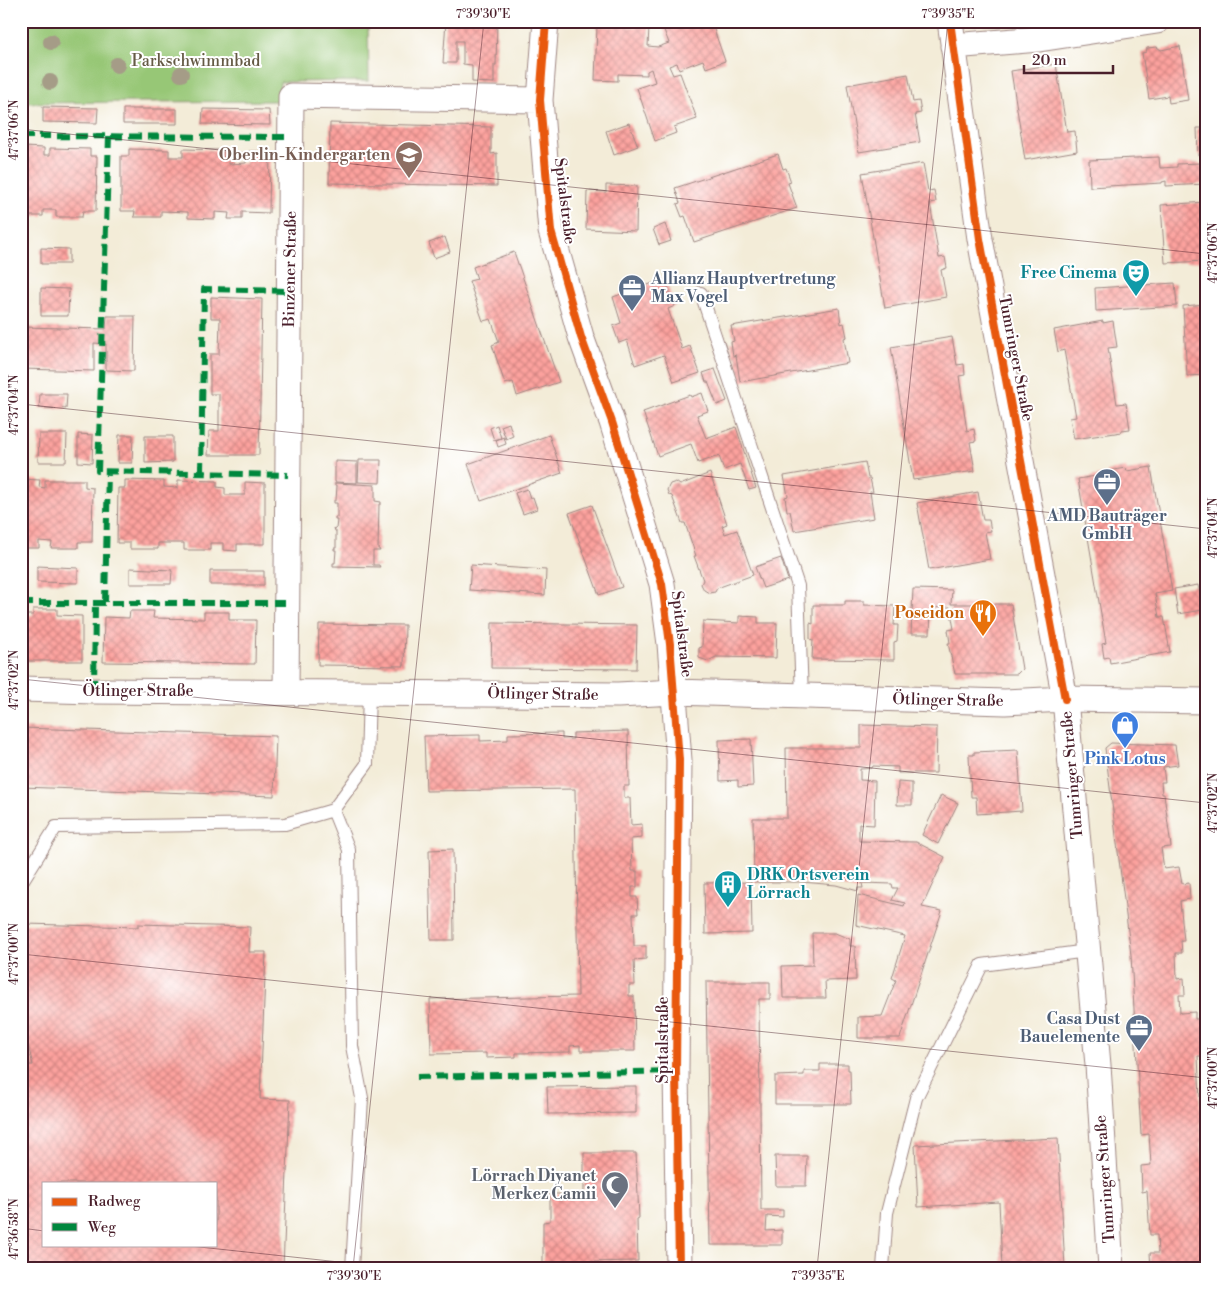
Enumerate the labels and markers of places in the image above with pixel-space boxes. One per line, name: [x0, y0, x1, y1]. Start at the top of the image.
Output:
school or university icon: Oberlin-Kindergarten: [394, 140, 424, 179]
place label: Oberlin-Kindergarten: [219, 145, 390, 165]
theatre icon: Free Cinema: [1121, 258, 1151, 297]
place label: Free Cinema: [1021, 263, 1117, 283]
place label: Allianz Hauptvertretung Max Vogel: [650, 269, 836, 307]
office icon: Allianz Hauptvertretung Max Vogel: [617, 273, 647, 312]
office icon: AMD Bauträger GmbH: [1092, 467, 1122, 506]
place label: AMD Bauträger GmbH: [1046, 506, 1167, 544]
restaurant icon: Poseidon: [968, 598, 998, 637]
place label: Poseidon: [894, 603, 964, 623]
shop icon: Pink Lotus: [1110, 710, 1140, 749]
place label: Pink Lotus: [1084, 749, 1166, 769]
place label: DRK Ortsverein Lörrach: [747, 865, 870, 903]
building icon: DRK Ortsverein Lörrach: [713, 869, 743, 908]
place label: Casa Dust Bauelemente: [1020, 1009, 1120, 1047]
office icon: Casa Dust Bauelemente: [1124, 1013, 1154, 1052]
place label: Lörrach Diyanet Merkez Camii: [471, 1166, 596, 1204]
mosque icon: Lörrach Diyanet Merkez Camii: [600, 1170, 630, 1209]

